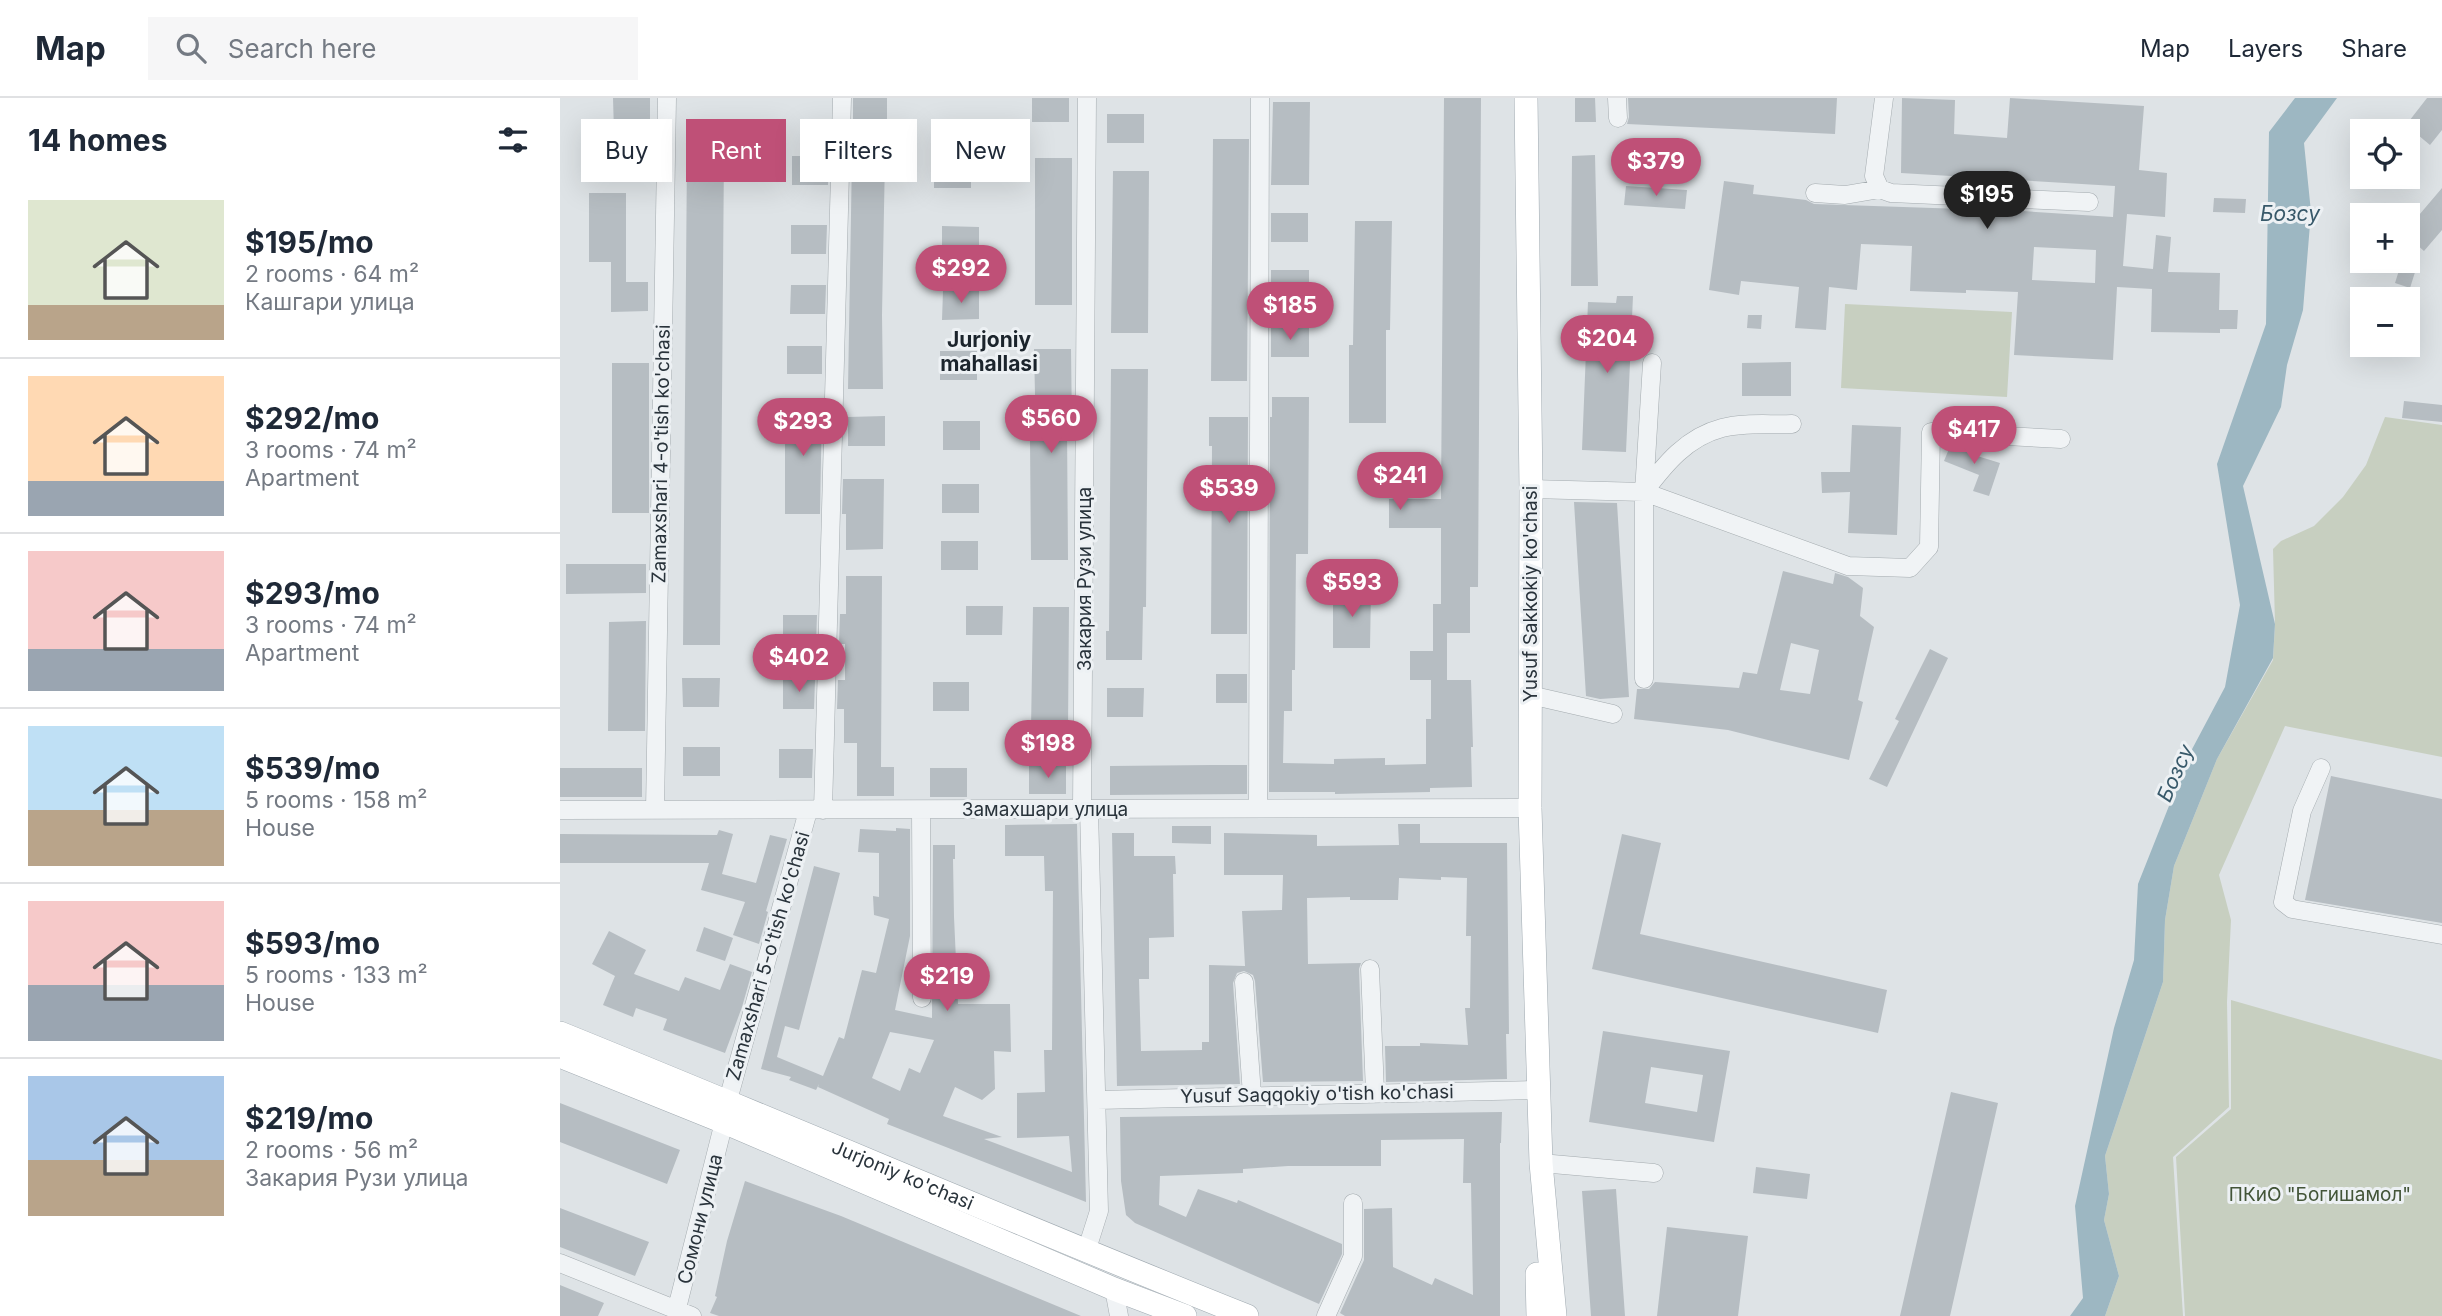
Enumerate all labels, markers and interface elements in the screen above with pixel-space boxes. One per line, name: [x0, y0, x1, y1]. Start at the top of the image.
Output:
search box: [148, 17, 638, 80]
text: Map: [35, 28, 106, 68]
icon: search: [172, 29, 210, 67]
text: Search here: [228, 33, 376, 64]
text: Map: [2140, 34, 2190, 63]
text: Layers: [2228, 34, 2303, 63]
text: Share: [2341, 34, 2407, 63]
chip: Buy: [581, 119, 672, 182]
chip: Rent: [686, 119, 786, 182]
chip: Filters: [800, 119, 917, 182]
chip: New: [931, 119, 1030, 182]
map controls: [2350, 119, 2420, 357]
button: locate: [2350, 119, 2420, 189]
icon: filters: [494, 121, 532, 159]
text: 14 homes: [28, 122, 167, 158]
pin: $379: [1615, 139, 1697, 198]
text: $379: [1627, 147, 1685, 175]
pin: $195: [1946, 172, 2028, 231]
text: $195: [1960, 180, 2014, 208]
water label: Бозсу: [2260, 201, 2321, 226]
button: +: [2350, 203, 2420, 273]
text: $195/mo: [245, 224, 374, 260]
icon: home: [84, 228, 168, 312]
pin: $292: [920, 246, 1002, 305]
text: $292: [932, 254, 990, 282]
text: 2 rooms · 64 m²: [245, 260, 419, 288]
pin: $185: [1249, 282, 1331, 342]
button: −: [2350, 287, 2420, 357]
text: Кашгари улица: [245, 288, 415, 316]
text: $185: [1263, 291, 1317, 319]
pin: $204: [1566, 316, 1648, 375]
street label: Zamaxshari 4-o'tish ko'chasi: [647, 324, 675, 584]
text: $204: [1577, 324, 1637, 352]
district label: Jurjoniy mahallasi: [940, 327, 1038, 376]
pin: $560: [1010, 396, 1092, 455]
pin: $293: [762, 398, 844, 458]
text: $292/mo: [245, 400, 379, 436]
icon: home: [84, 404, 168, 488]
text: $560: [1021, 404, 1081, 432]
pin: $417: [1933, 406, 2015, 466]
text: $293: [773, 407, 833, 435]
text: $417: [1947, 415, 2001, 443]
text: 3 rooms · 74 m²: [245, 436, 417, 464]
pin: $241: [1359, 452, 1441, 512]
text: $241: [1373, 461, 1427, 489]
text: Apartment: [245, 464, 359, 492]
pin: $539: [1188, 466, 1270, 525]
text: $539: [1199, 474, 1259, 502]
street label: Yusuf Sakkokiy ko'chasi: [1519, 486, 1542, 702]
street label: Закария Рузи улица: [1073, 487, 1096, 671]
pin: $593: [1311, 560, 1393, 619]
text: $593: [1322, 568, 1382, 596]
text: $293/mo: [245, 575, 380, 611]
icon: home: [84, 579, 168, 663]
text: 3 rooms · 74 m²: [245, 611, 417, 639]
pin: $402: [758, 634, 840, 694]
text: Apartment: [245, 639, 359, 667]
text: $402: [769, 643, 829, 671]
pin: $198: [1007, 720, 1089, 780]
text: $198: [1021, 729, 1075, 757]
water label: Бозсу: [2151, 739, 2199, 805]
text: $539/mo: [245, 750, 380, 786]
icon: home: [84, 754, 168, 838]
text: 5 rooms · 158 m²: [245, 786, 428, 814]
street label: Замахшари улица: [962, 798, 1128, 821]
text: House: [245, 814, 315, 842]
street label: Zamaxshari 5-o'tish ko'chasi: [721, 829, 815, 1083]
text: $593/mo: [245, 925, 380, 961]
icon: home: [84, 929, 168, 1013]
pin: $219: [906, 954, 988, 1013]
text: 5 rooms · 133 m²: [245, 961, 428, 989]
text: $219: [920, 962, 974, 990]
text: House: [245, 989, 315, 1017]
street label: Yusuf Saqqokiy o'tish ko'chasi: [1180, 1080, 1454, 1108]
text: $219/mo: [245, 1100, 373, 1136]
icon: home: [84, 1104, 168, 1188]
street label: Jurjoniy ko'chasi: [829, 1135, 977, 1214]
text: 2 rooms · 56 m²: [245, 1136, 418, 1164]
street label: Сомони улица: [673, 1152, 727, 1286]
text: Закария Рузи улица: [245, 1164, 468, 1192]
park label: ПКиО "Богишамол": [2229, 1183, 2411, 1206]

